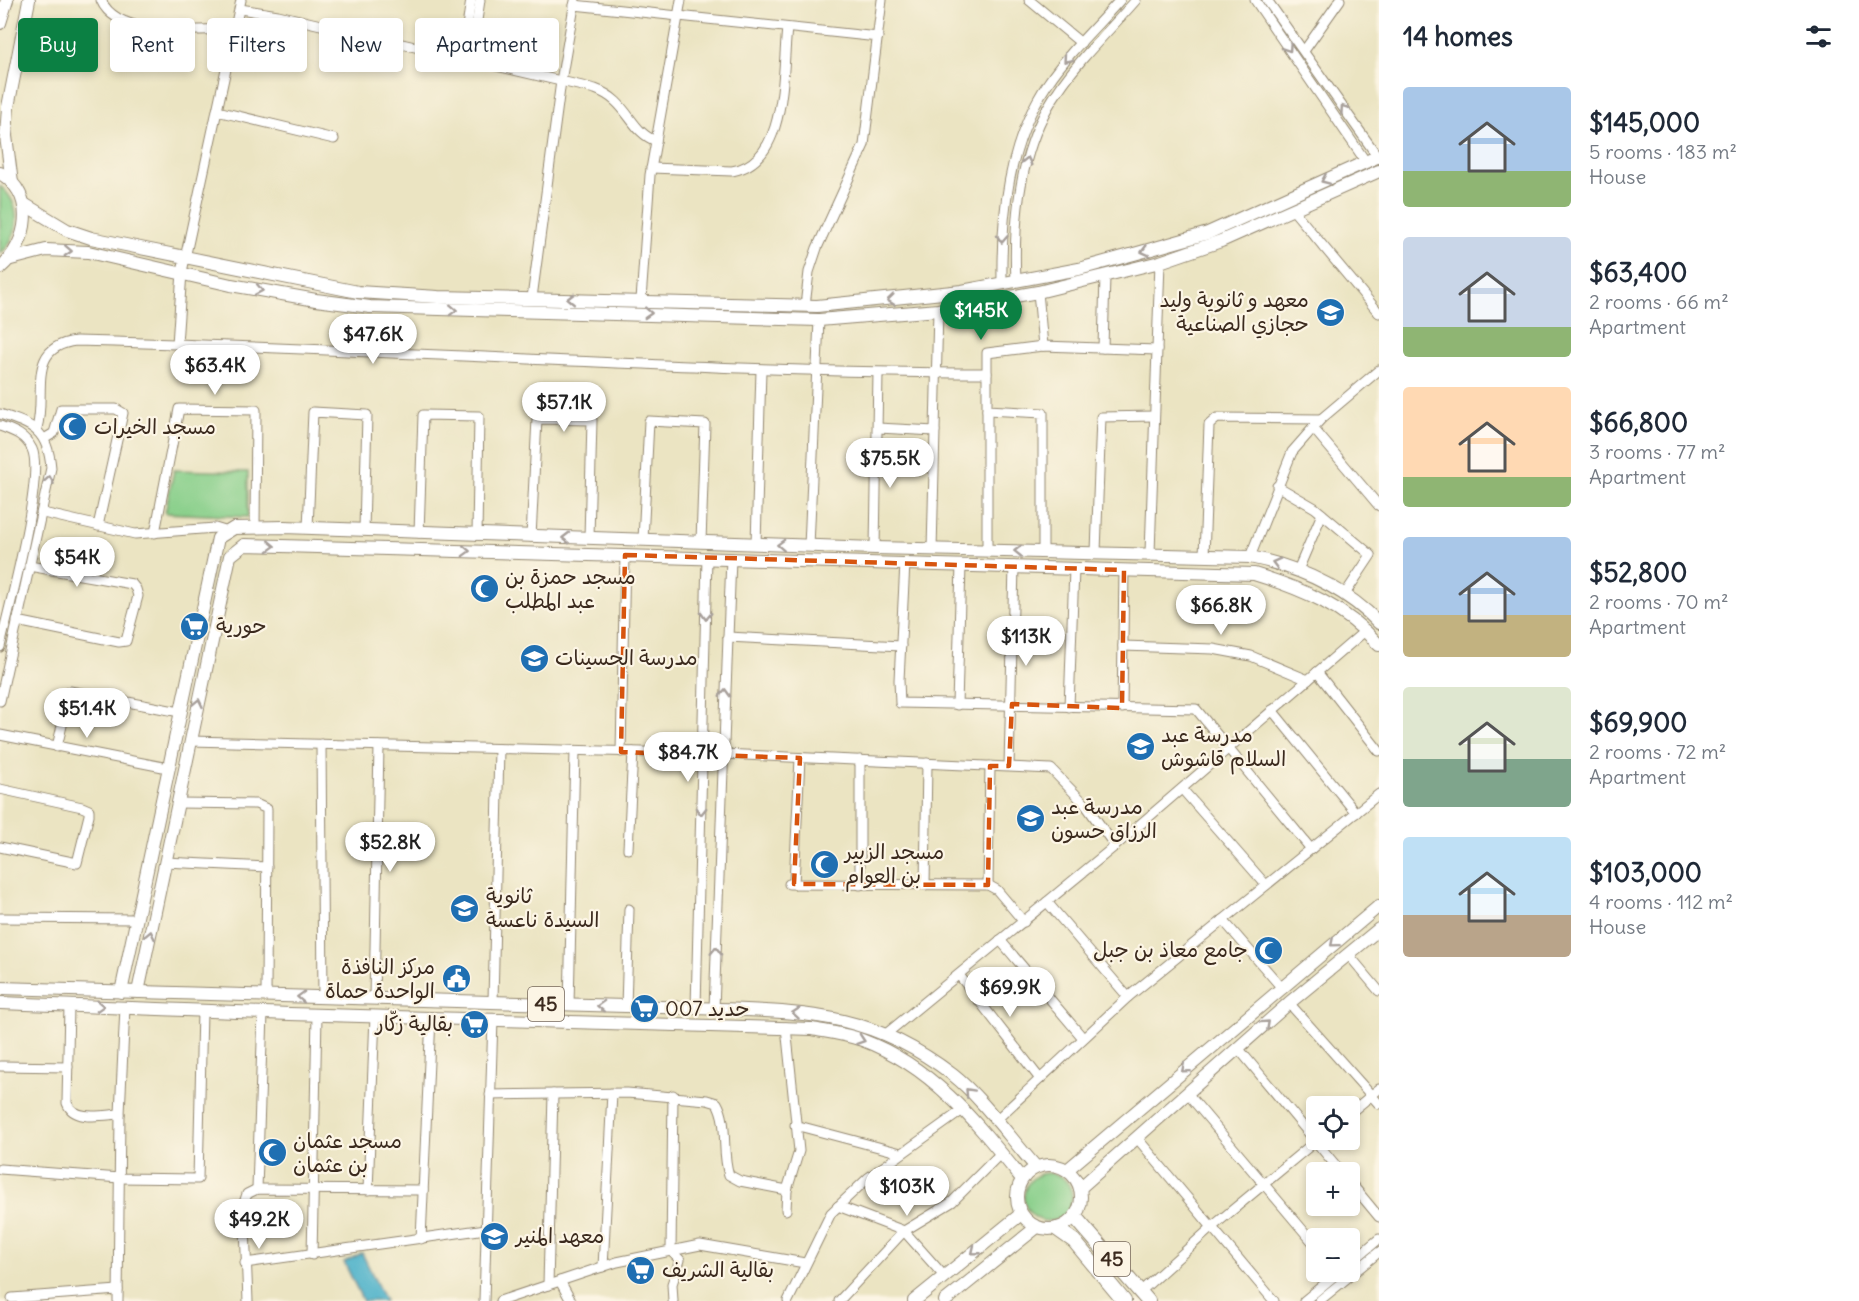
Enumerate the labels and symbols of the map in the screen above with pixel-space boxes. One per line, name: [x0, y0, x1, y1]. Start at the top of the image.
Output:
one-way arrow: [1281, 42, 1292, 53]
one-way arrow: [1063, 52, 1074, 63]
one-way arrow: [1340, 105, 1351, 116]
one-way arrow: [1019, 156, 1032, 166]
one-way arrow: [1321, 172, 1332, 184]
one-way arrow: [996, 235, 1009, 244]
one-way arrow: [1140, 244, 1150, 257]
one-way arrow: [64, 245, 73, 258]
one-way arrow: [254, 283, 264, 296]
place label: معهد و ثانوية وليد حجازي الصناعية: [1159, 286, 1309, 339]
pin: $145K: [939, 290, 1023, 341]
one-way arrow: [566, 292, 575, 305]
one-way arrow: [887, 293, 896, 306]
school or university icon: معهد و ثانوية وليد حجازي الصناعية: [1314, 296, 1346, 328]
one-way arrow: [448, 304, 457, 317]
one-way arrow: [643, 307, 652, 320]
pin: $47.6K: [324, 314, 422, 365]
pin: $63.4K: [166, 345, 264, 396]
pin: $57.1K: [515, 382, 613, 433]
mosque icon: مسجد الخيرات: [57, 411, 89, 443]
place label: مسجد الخيرات: [94, 413, 216, 440]
pin: $75.5K: [841, 438, 939, 489]
one-way arrow: [42, 475, 55, 485]
one-way arrow: [561, 532, 570, 544]
pin: $54K: [41, 537, 113, 588]
one-way arrow: [777, 538, 786, 551]
one-way arrow: [266, 539, 275, 552]
one-way arrow: [461, 545, 470, 558]
one-way arrow: [1014, 545, 1023, 557]
one-way arrow: [1271, 558, 1281, 570]
place label: مسجد حمزة بن عبد المطلب: [505, 563, 636, 614]
mosque icon: مسجد حمزة بن عبد المطلب: [468, 573, 500, 605]
pin: $66.8K: [1172, 585, 1270, 636]
supermarket icon: حورية: [179, 610, 211, 642]
one-way arrow: [699, 611, 712, 620]
place label: حورية: [216, 612, 267, 639]
pin: $113K: [984, 616, 1068, 667]
school or university icon: مدرسة الحسينات: [518, 642, 550, 674]
place label: مدرسة الحسينات: [555, 644, 698, 671]
pin: $51.4K: [38, 688, 136, 739]
one-way arrow: [719, 689, 732, 698]
one-way arrow: [191, 698, 204, 708]
place label: مدرسة عبد السلام قاشوش: [1161, 721, 1286, 775]
school or university icon: مدرسة عبد السلام قاشوش: [1124, 731, 1156, 763]
pin: $84.7K: [639, 732, 737, 783]
place label: مدرسة عبد الرزاق حسون: [1051, 793, 1157, 844]
school or university icon: مدرسة عبد الرزاق حسون: [1014, 803, 1046, 835]
one-way arrow: [694, 806, 707, 815]
pin: $52.8K: [341, 822, 439, 873]
place label: مسجد الزبير بن العوام: [843, 838, 944, 892]
mosque icon: مسجد الزبير بن العوام: [808, 848, 840, 880]
place label: ثانوية السيدة ناعسة: [486, 882, 599, 933]
school or university icon: ثانوية السيدة ناعسة: [449, 892, 481, 924]
one-way arrow: [143, 930, 156, 940]
mosque icon: جامع معاذ بن جبل: [1253, 934, 1285, 966]
place label: جامع معاذ بن جبل: [1093, 936, 1248, 965]
one-way arrow: [1330, 936, 1341, 947]
one-way arrow: [710, 946, 722, 955]
place label: مركز النافذة الواحدة حماة: [325, 953, 435, 1005]
public building icon: مركز النافذة الواحدة حماة: [440, 963, 472, 995]
pin: $69.9K: [961, 967, 1059, 1018]
road number: 45: [528, 987, 564, 1021]
one-way arrow: [297, 991, 306, 1003]
supermarket icon: حديد 007: [628, 993, 660, 1025]
place label: حديد 007: [665, 995, 750, 1022]
one-way arrow: [96, 1000, 105, 1013]
one-way arrow: [597, 1000, 606, 1012]
one-way arrow: [791, 1007, 801, 1020]
supermarket icon: بقالية زكّار: [458, 1008, 490, 1040]
place label: بقالية زكّار: [374, 1010, 453, 1037]
one-way arrow: [1259, 1020, 1270, 1031]
one-way arrow: [855, 1033, 865, 1046]
one-way arrow: [1181, 1062, 1192, 1073]
one-way arrow: [965, 1088, 976, 1099]
place label: مسجد عثمان بن عثمان: [293, 1127, 402, 1178]
mosque icon: مسجد عثمان بن عثمان: [256, 1137, 288, 1169]
pin: $103K: [865, 1166, 949, 1217]
pin: $49.2K: [210, 1199, 308, 1250]
school or university icon: معهد المنير: [479, 1220, 511, 1252]
place label: معهد المنير: [514, 1222, 604, 1249]
road number: 45: [1094, 1242, 1130, 1276]
one-way arrow: [971, 1243, 982, 1254]
supermarket icon: بقالية الشريف: [625, 1254, 657, 1286]
place label: بقالية الشريف: [662, 1256, 774, 1283]

